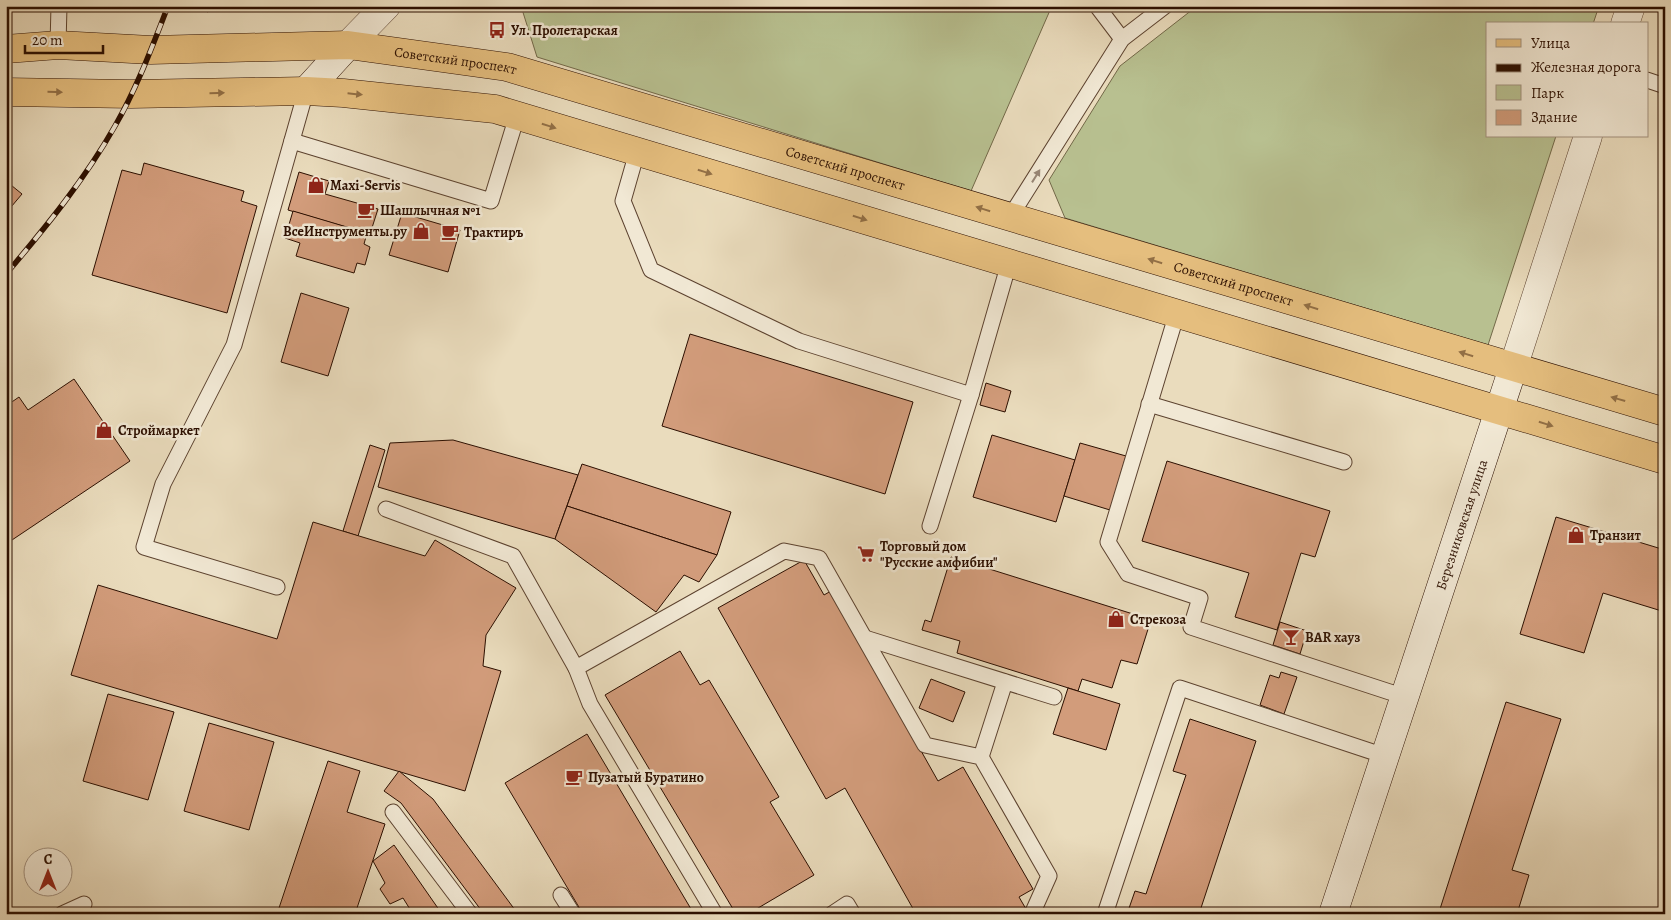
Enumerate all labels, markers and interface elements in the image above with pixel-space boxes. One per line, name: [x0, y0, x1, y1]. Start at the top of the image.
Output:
bus stop icon: Ул. Пролетарская: [487, 20, 507, 40]
place label: Ул. Пролетарская: [511, 21, 618, 40]
scale bar: [25, 22, 102, 54]
legend: [1486, 22, 1648, 138]
text: 20 m: [32, 30, 63, 50]
text: Улица: [1531, 33, 1570, 53]
street label: Советский проспект: [393, 42, 519, 79]
text: Железная дорога: [1531, 57, 1641, 77]
text: Парк: [1531, 83, 1564, 103]
one-way arrow: [47, 89, 63, 97]
one-way arrow: [210, 89, 226, 97]
one-way arrow: [347, 90, 363, 98]
text: Здание: [1531, 107, 1578, 127]
one-way arrow: [541, 122, 556, 130]
street label: Советский проспект: [783, 141, 907, 195]
one-way arrow: [697, 168, 712, 176]
one-way arrow: [1031, 170, 1041, 183]
shop icon: Maxi-Servis: [306, 175, 326, 195]
place label: Maxi-Servis: [330, 176, 401, 195]
cafe icon: Шашлычная №1: [356, 200, 376, 220]
place label: Шашлычная №1: [380, 201, 480, 220]
one-way arrow: [975, 205, 990, 213]
one-way arrow: [853, 215, 868, 223]
shop icon: ВсеИнструменты.ру: [411, 221, 431, 241]
place label: ВсеИнструменты.ру: [283, 222, 407, 241]
cafe icon: Трактиръ: [440, 222, 460, 242]
place label: Трактиръ: [464, 223, 524, 242]
one-way arrow: [1147, 256, 1162, 264]
street label: Советский проспект: [1172, 257, 1296, 310]
one-way arrow: [1303, 303, 1318, 311]
one-way arrow: [1459, 349, 1474, 357]
one-way arrow: [1610, 394, 1625, 402]
shop icon: Строймаркет: [94, 420, 114, 440]
place label: Строймаркет: [118, 421, 200, 440]
one-way arrow: [1539, 421, 1554, 428]
street label: Березниковская улица: [1431, 456, 1492, 592]
shop icon: Транзит: [1566, 525, 1586, 545]
place label: Транзит: [1590, 526, 1642, 545]
place label: Торговый дом "Русские амфибии": [880, 537, 998, 572]
supermarket icon: Торговый дом "Русские амфибии": [856, 544, 876, 564]
shop icon: Стрекоза: [1106, 609, 1126, 629]
place label: Стрекоза: [1130, 610, 1186, 629]
bar icon: BAR хауз: [1281, 627, 1301, 647]
place label: BAR хауз: [1305, 628, 1360, 647]
cafe icon: Пузатый Буратино: [564, 767, 584, 787]
place label: Пузатый Буратино: [588, 768, 704, 787]
north arrow: [22, 848, 72, 898]
text: С: [44, 850, 53, 869]

